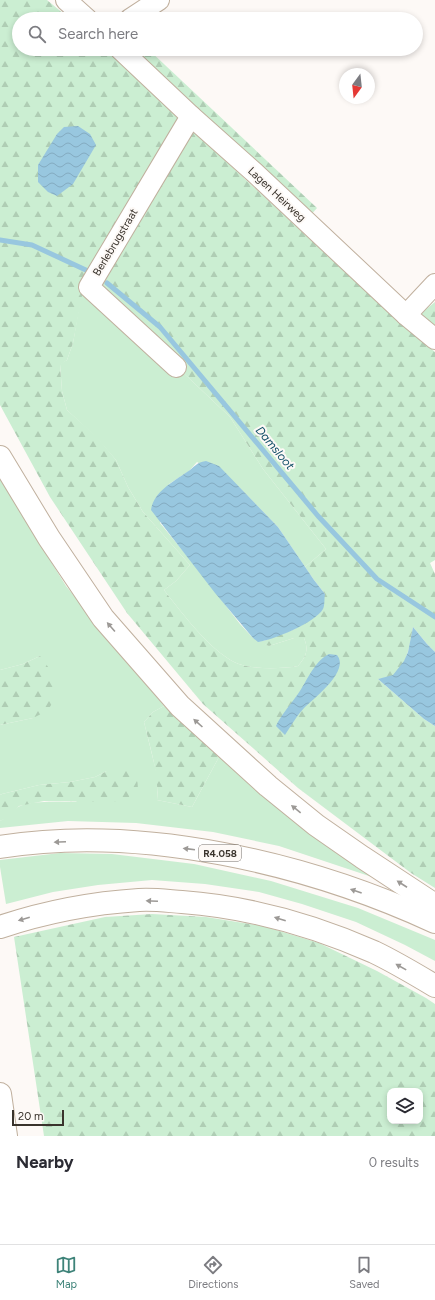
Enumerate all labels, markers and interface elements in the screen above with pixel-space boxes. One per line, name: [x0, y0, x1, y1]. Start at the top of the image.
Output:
search box: [12, 12, 423, 56]
icon: search: [26, 23, 48, 45]
text: Search here: [58, 25, 138, 43]
north arrow: [339, 68, 375, 104]
street label: Lagen Heirweg: [245, 164, 308, 224]
street label: Berlebrugstraat: [90, 206, 141, 278]
water label: Damsloot: [253, 423, 297, 473]
one-way arrow: [106, 622, 116, 632]
one-way arrow: [193, 718, 203, 728]
one-way arrow: [291, 804, 302, 813]
one-way arrow: [54, 838, 66, 845]
road number: R4.058: [199, 845, 241, 861]
one-way arrow: [183, 846, 196, 852]
one-way arrow: [396, 880, 408, 887]
one-way arrow: [349, 888, 361, 894]
one-way arrow: [146, 897, 158, 904]
one-way arrow: [18, 916, 30, 922]
one-way arrow: [274, 916, 286, 922]
one-way arrow: [395, 963, 407, 970]
map controls: [387, 1088, 423, 1124]
button: layers: [387, 1088, 423, 1124]
scale bar: [12, 1108, 64, 1127]
text: 20 m: [18, 1110, 43, 1123]
text: Nearby: [16, 1152, 74, 1172]
text: 0 results: [369, 1155, 419, 1170]
tab: Map: [55, 1254, 77, 1291]
tab: Directions: [188, 1254, 238, 1291]
tab: Saved: [349, 1254, 380, 1291]

